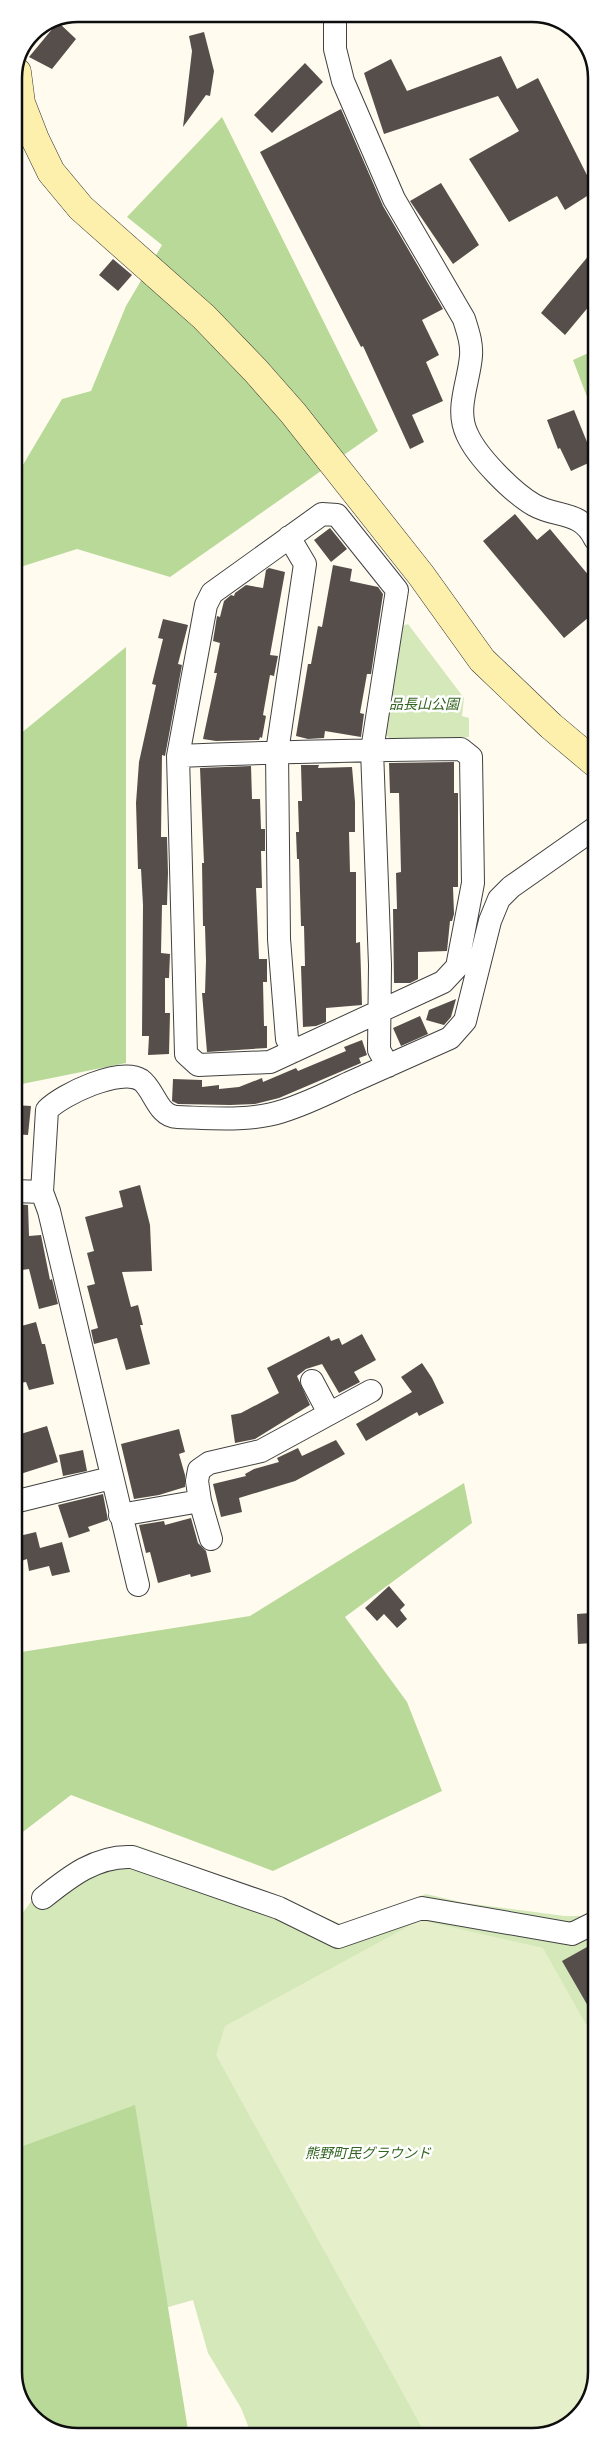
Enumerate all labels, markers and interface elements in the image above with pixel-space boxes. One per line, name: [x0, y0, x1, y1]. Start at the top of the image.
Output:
park label: 品長山公園: [389, 693, 461, 713]
park label: 熊野町民グラウンド: [305, 2142, 432, 2162]

